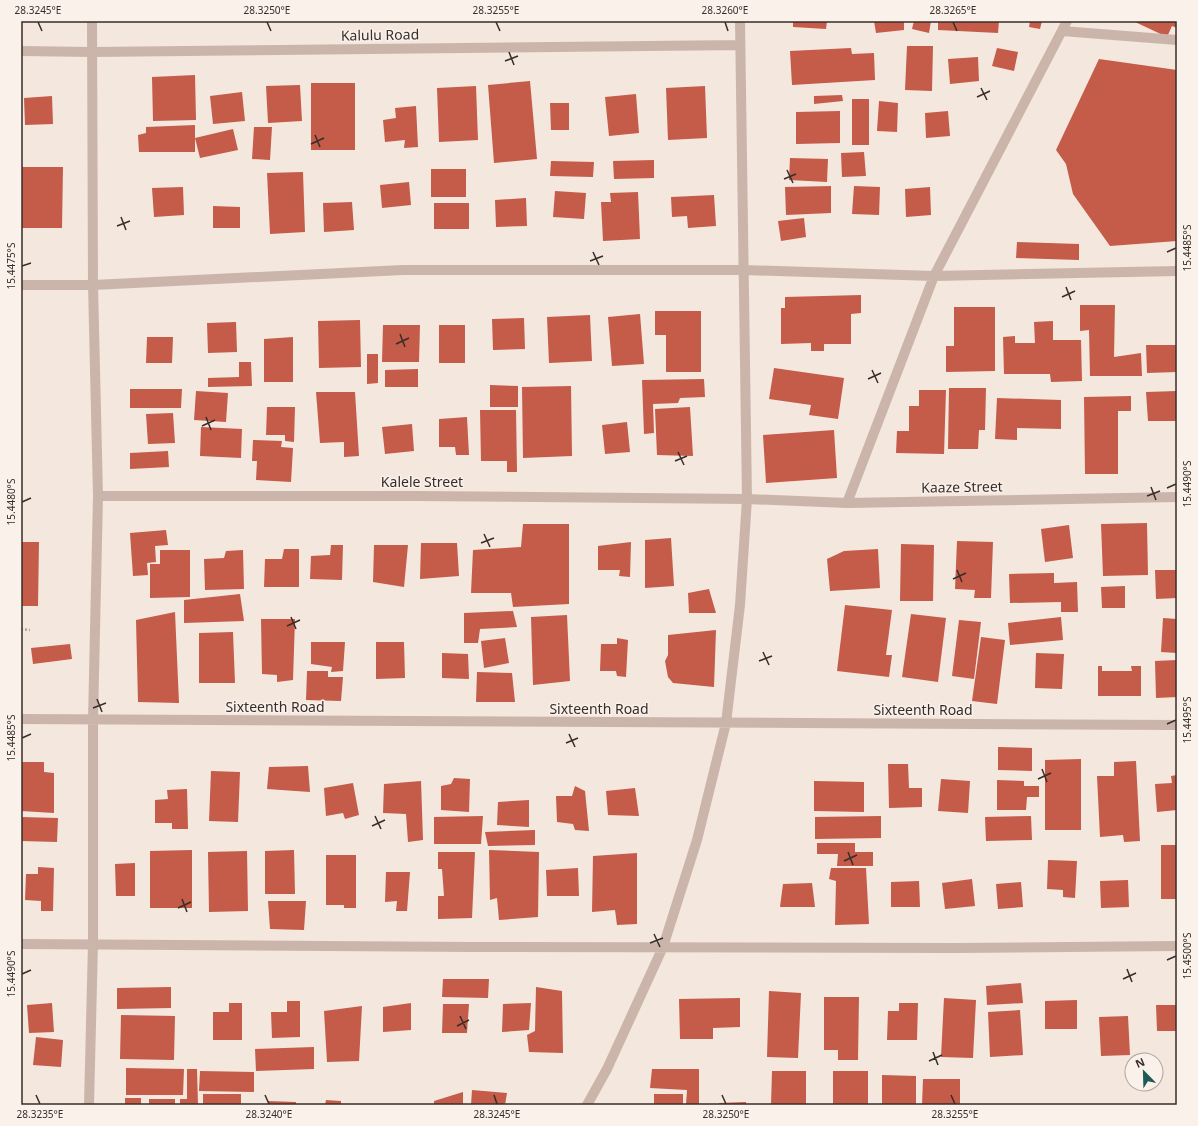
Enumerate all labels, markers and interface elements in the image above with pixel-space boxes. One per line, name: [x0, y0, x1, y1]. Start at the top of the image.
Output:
text: 28.3245°E: [15, 3, 61, 17]
text: 28.3250°E: [244, 3, 290, 17]
text: 28.3255°E: [473, 3, 519, 17]
text: 28.3260°E: [702, 3, 748, 17]
text: 28.3265°E: [930, 3, 976, 17]
street label: Kalulu Road: [341, 24, 419, 45]
text: 15.4485°S: [1180, 224, 1194, 271]
text: 15.4475°S: [4, 242, 18, 289]
text: 15.4490°S: [1180, 460, 1194, 507]
street label: Kalele Street: [381, 472, 463, 491]
street label: Kaaze Street: [921, 476, 1003, 497]
text: 15.4480°S: [4, 478, 18, 525]
text: 15.4495°S: [1180, 696, 1194, 743]
street label: Sixteenth Road: [225, 697, 325, 716]
street label: Sixteenth Road: [549, 699, 649, 718]
street label: Sixteenth Road: [873, 700, 973, 719]
text: 15.4485°S: [4, 714, 18, 761]
text: 15.4500°S: [1180, 932, 1194, 979]
text: 15.4490°S: [4, 950, 18, 997]
north arrow: [1124, 1052, 1164, 1092]
text: N: [1133, 1054, 1147, 1071]
text: 28.3235°E: [17, 1107, 63, 1121]
text: 28.3240°E: [246, 1107, 292, 1121]
text: 28.3245°E: [474, 1107, 520, 1121]
text: 28.3250°E: [703, 1107, 749, 1121]
text: 28.3255°E: [932, 1107, 978, 1121]

